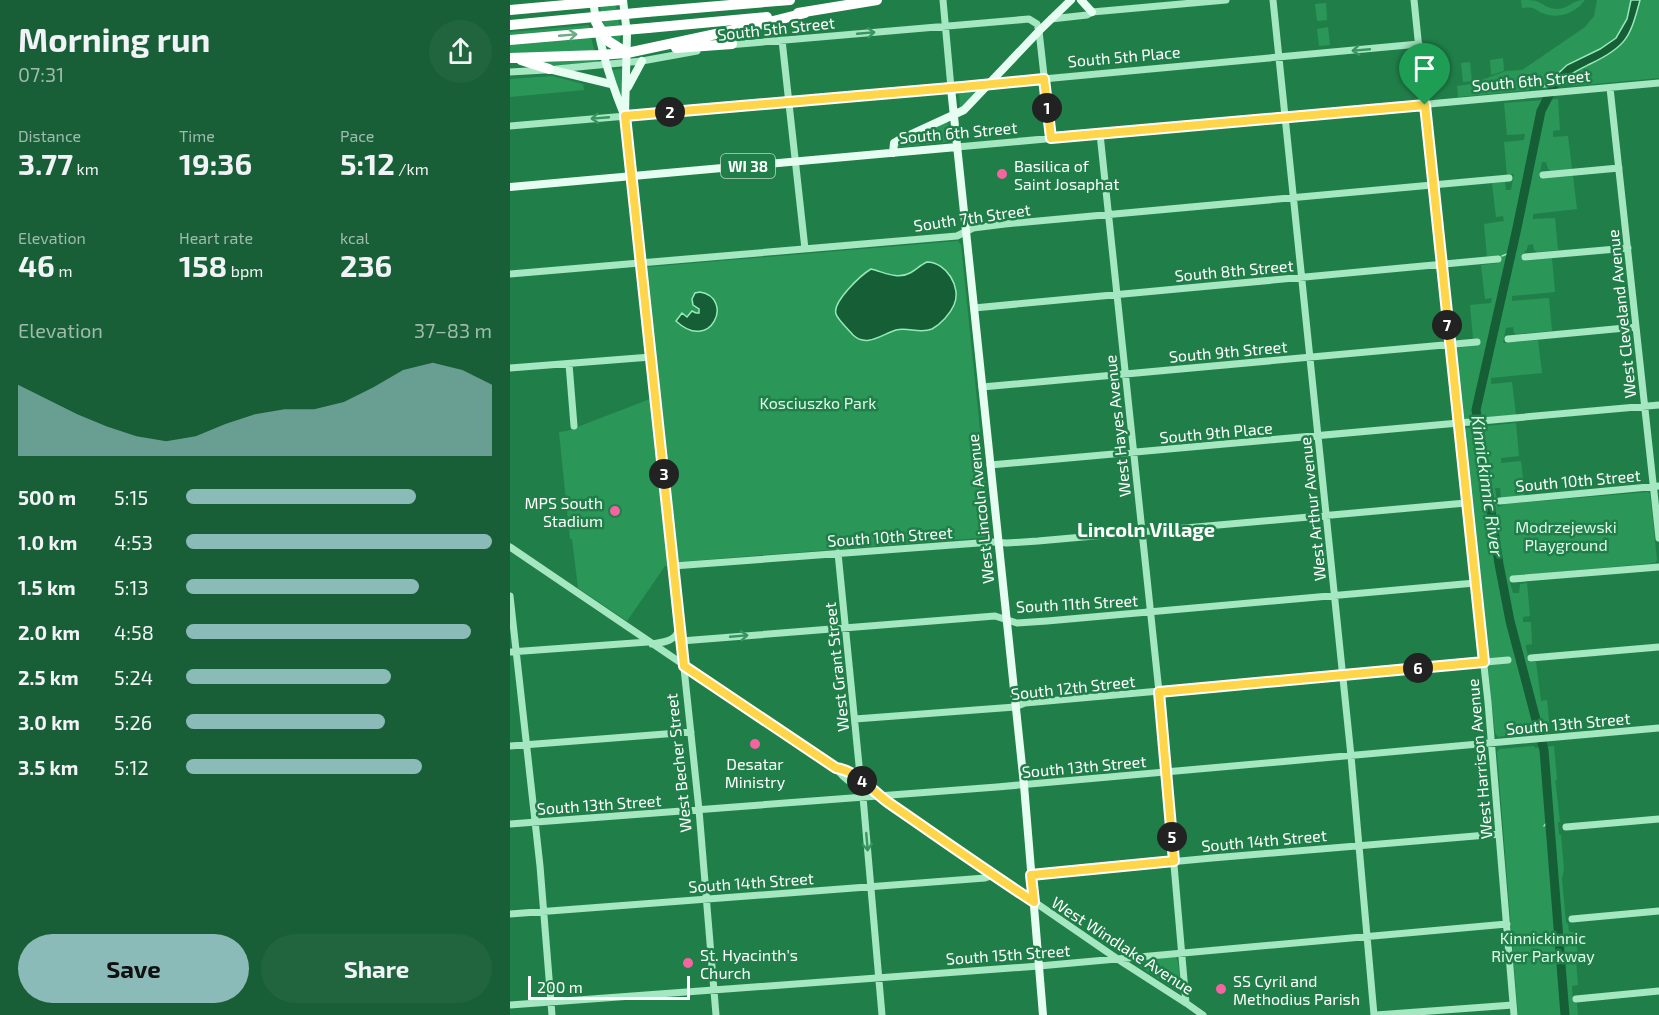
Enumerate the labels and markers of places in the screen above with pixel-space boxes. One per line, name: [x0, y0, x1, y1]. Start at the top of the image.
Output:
pin: [1399, 43, 1450, 105]
pin: 1: [1032, 93, 1062, 123]
pin: 2: [655, 97, 685, 127]
place label: Basilica of Saint Josaphat: [1014, 156, 1119, 193]
marker: Basilica of Saint Josaphat: [995, 167, 1009, 181]
pin: 7: [1432, 310, 1462, 340]
pin: 3: [649, 459, 679, 489]
place label: MPS South Stadium: [524, 493, 603, 530]
marker: MPS South Stadium: [608, 504, 622, 518]
pin: 6: [1403, 653, 1433, 683]
marker: Desatar Ministry: [748, 737, 762, 751]
place label: Desatar Ministry: [725, 754, 786, 791]
pin: 4: [847, 766, 877, 796]
pin: 5: [1157, 822, 1187, 852]
place label: St. Hyacinth's Church: [700, 945, 798, 982]
marker: St. Hyacinth's Church: [681, 956, 695, 970]
place label: SS Cyril and Methodius Parish: [1233, 971, 1360, 1008]
marker: SS Cyril and Methodius Parish: [1214, 982, 1228, 996]

